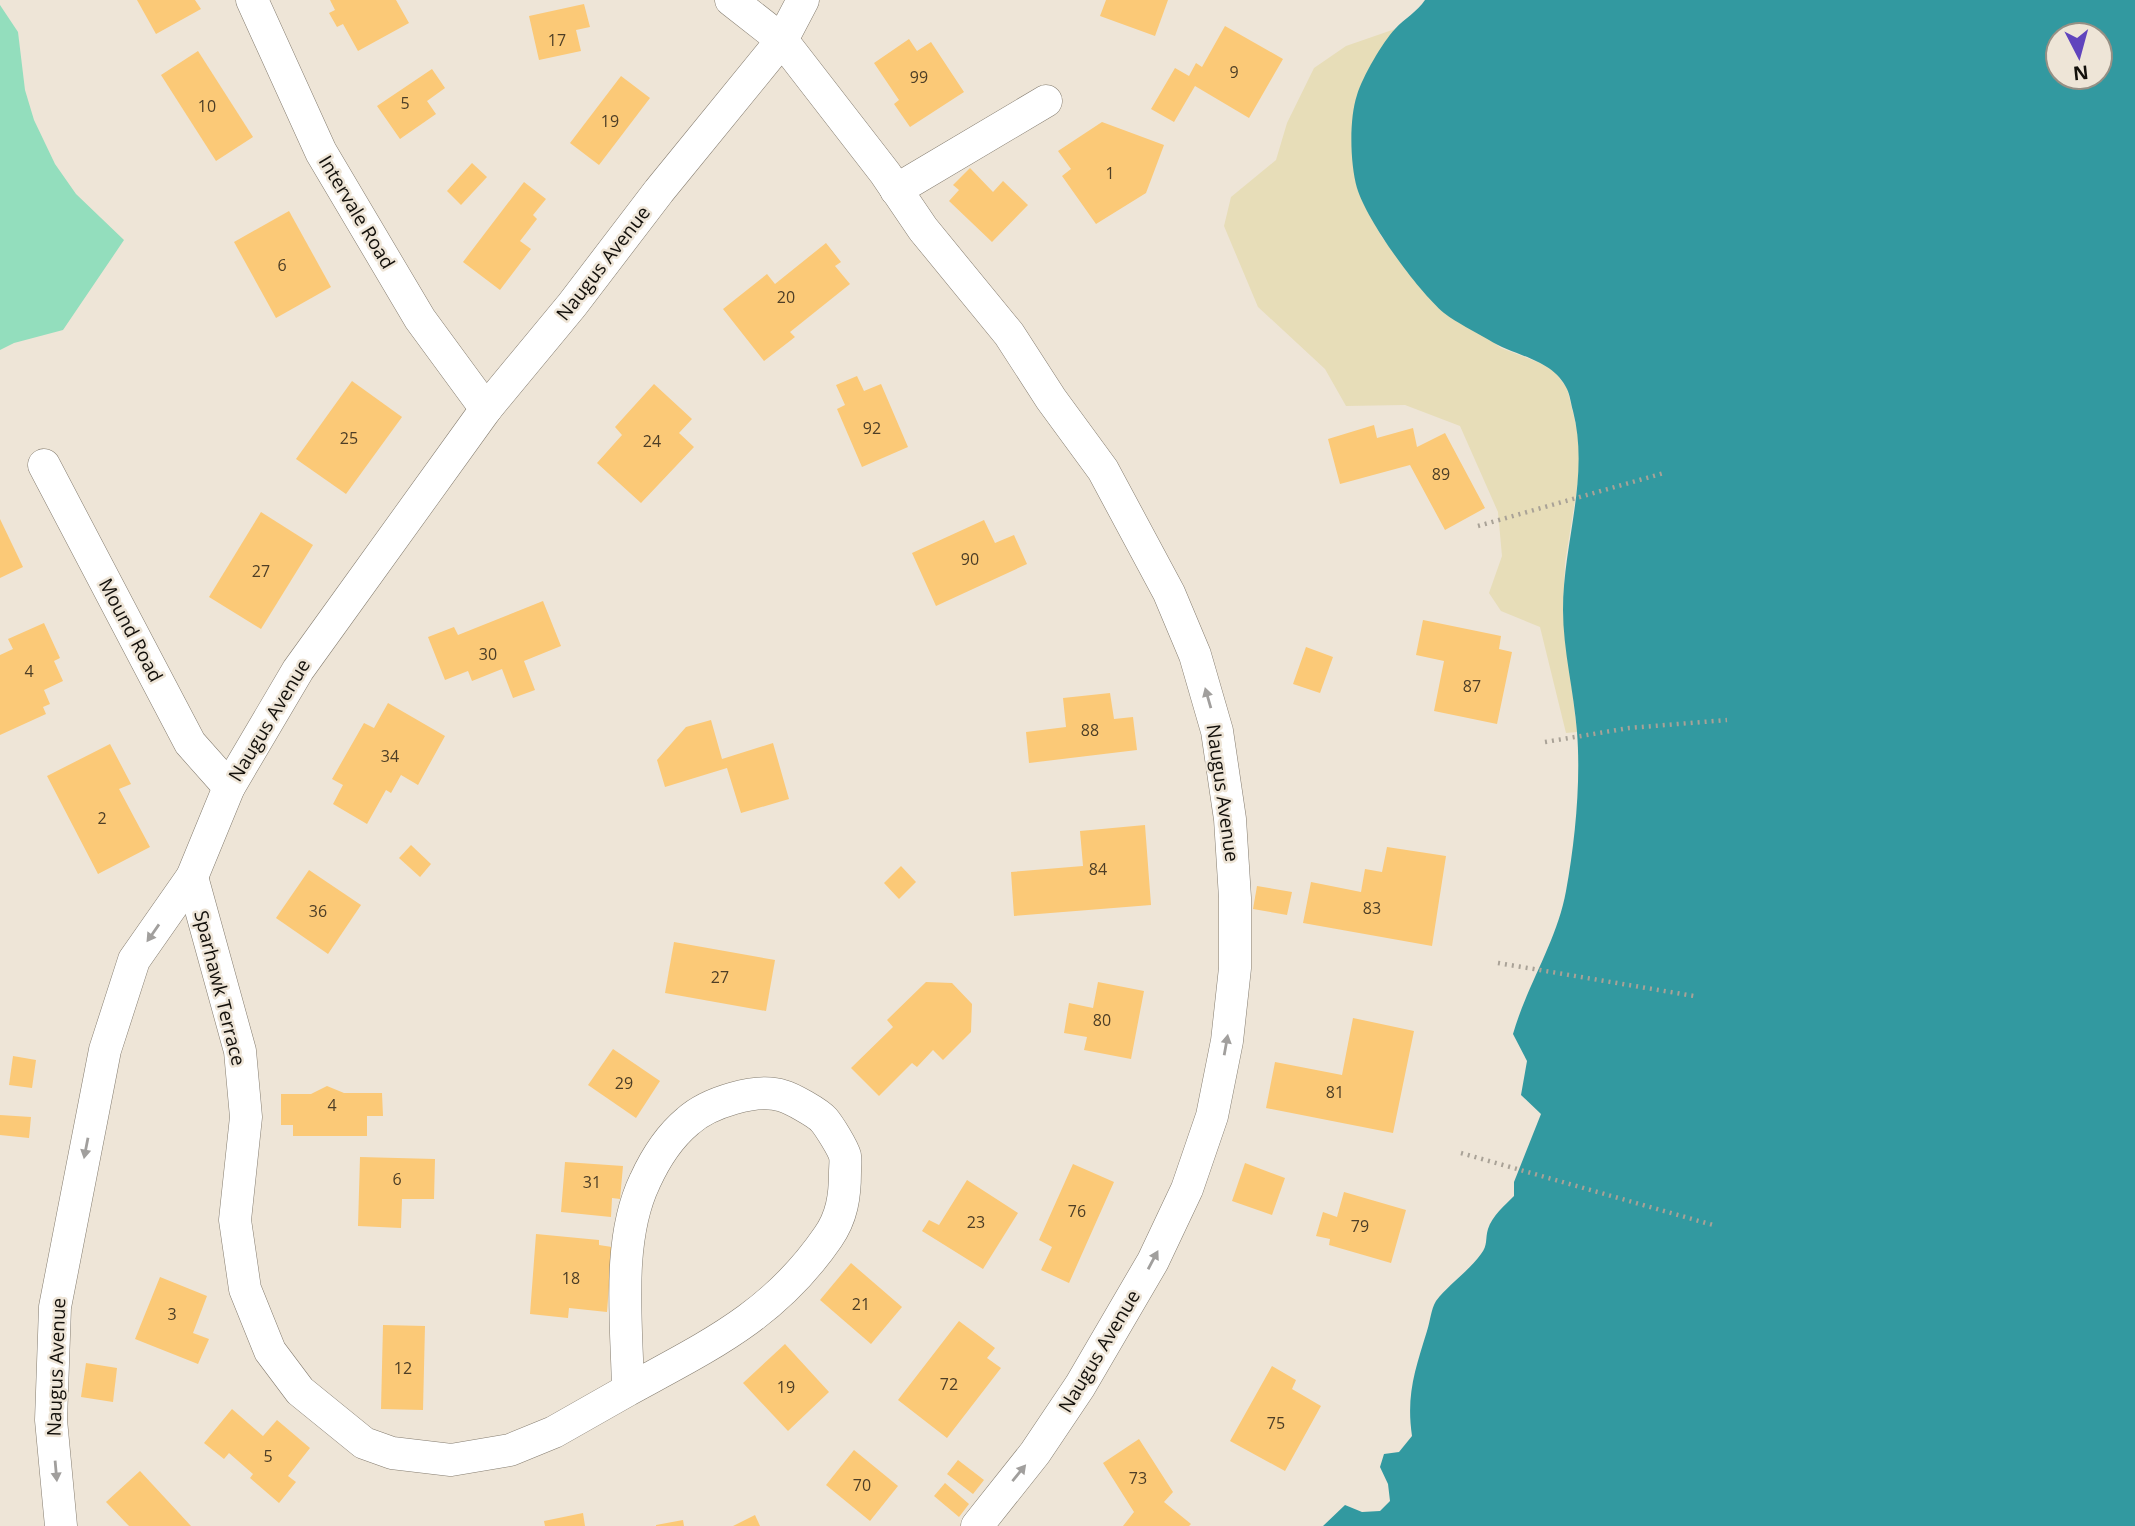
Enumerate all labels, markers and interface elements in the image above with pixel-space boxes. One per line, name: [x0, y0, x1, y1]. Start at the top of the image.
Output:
north arrow: [2044, 21, 2114, 91]
house number: 17: [548, 29, 566, 51]
text: N: [2072, 59, 2090, 87]
house number: 9: [1229, 61, 1239, 83]
house number: 99: [910, 66, 928, 88]
house number: 5: [400, 92, 410, 114]
house number: 10: [198, 95, 216, 117]
house number: 19: [601, 110, 619, 132]
street label: Intervale Road: [313, 150, 401, 274]
house number: 1: [1105, 162, 1115, 184]
street label: Naugus Avenue: [550, 200, 656, 326]
house number: 6: [277, 254, 287, 276]
house number: 20: [777, 286, 795, 308]
house number: 92: [863, 417, 881, 439]
house number: 25: [340, 427, 358, 449]
house number: 24: [643, 430, 661, 452]
house number: 89: [1432, 463, 1450, 485]
house number: 90: [961, 548, 979, 570]
house number: 27: [252, 560, 270, 582]
street label: Mound Road: [93, 574, 169, 686]
house number: 30: [479, 643, 497, 665]
street label: Naugus Avenue: [222, 654, 316, 786]
house number: 4: [24, 660, 34, 682]
house number: 87: [1463, 675, 1481, 697]
one-way arrow: [1202, 688, 1212, 709]
house number: 88: [1081, 719, 1099, 741]
street label: Naugus Avenue: [1200, 723, 1246, 863]
house number: 34: [381, 745, 399, 767]
house number: 2: [97, 807, 107, 829]
house number: 84: [1089, 858, 1107, 880]
house number: 83: [1363, 897, 1381, 919]
house number: 36: [309, 900, 327, 922]
street label: Sparhawk Terrace: [188, 908, 252, 1068]
one-way arrow: [146, 924, 160, 942]
house number: 27: [711, 966, 729, 988]
house number: 80: [1093, 1009, 1111, 1031]
one-way arrow: [1221, 1034, 1232, 1056]
house number: 29: [615, 1072, 633, 1094]
house number: 81: [1326, 1081, 1344, 1103]
house number: 4: [327, 1094, 337, 1116]
one-way arrow: [80, 1138, 91, 1160]
house number: 6: [392, 1168, 402, 1190]
house number: 31: [583, 1171, 601, 1193]
house number: 76: [1068, 1200, 1086, 1222]
house number: 23: [967, 1211, 985, 1233]
house number: 79: [1351, 1215, 1369, 1237]
one-way arrow: [1147, 1250, 1159, 1269]
house number: 18: [562, 1267, 580, 1289]
street label: Naugus Avenue: [1052, 1285, 1146, 1417]
house number: 21: [852, 1293, 870, 1315]
street label: Naugus Avenue: [41, 1297, 71, 1437]
house number: 3: [167, 1303, 177, 1325]
house number: 12: [394, 1357, 412, 1379]
house number: 72: [940, 1373, 958, 1395]
house number: 19: [777, 1376, 795, 1398]
house number: 75: [1267, 1412, 1285, 1434]
house number: 5: [263, 1445, 273, 1467]
one-way arrow: [51, 1460, 62, 1482]
one-way arrow: [1012, 1464, 1027, 1482]
house number: 73: [1129, 1467, 1147, 1489]
house number: 70: [853, 1474, 871, 1496]

